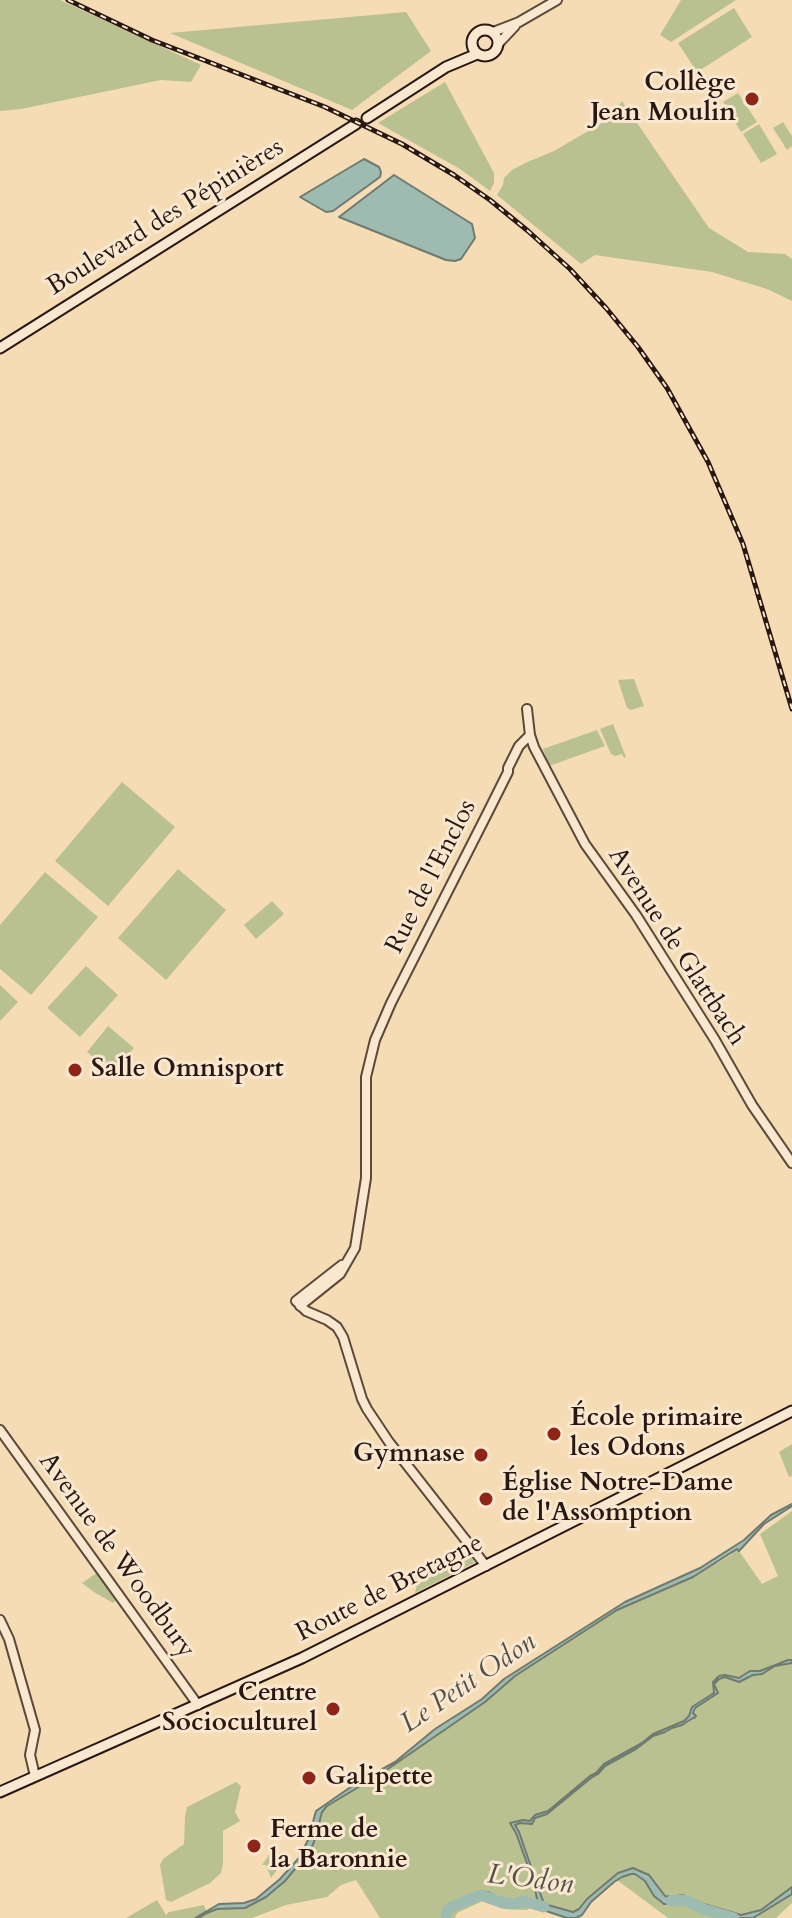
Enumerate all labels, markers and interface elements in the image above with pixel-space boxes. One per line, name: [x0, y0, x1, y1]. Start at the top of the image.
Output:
place label: Collège Jean Moulin: [590, 68, 736, 130]
marker: Collège Jean Moulin: [743, 90, 761, 108]
street label: Boulevard des Pépinières: [42, 133, 290, 303]
street label: Rue de l'Enclos: [380, 795, 484, 959]
street label: Avenue de Glattbach: [600, 842, 752, 1052]
place label: Salle Omnisport: [91, 1054, 284, 1086]
marker: Salle Omnisport: [66, 1061, 84, 1079]
place label: École primaire les Odons: [570, 1403, 743, 1464]
marker: École primaire les Odons: [545, 1425, 563, 1443]
place label: Gymnase: [353, 1439, 465, 1471]
marker: Gymnase: [472, 1446, 490, 1464]
street label: Avenue de Woodbury: [31, 1447, 201, 1665]
place label: Église Notre-Dame de l'Assomption: [502, 1468, 733, 1530]
marker: Église Notre-Dame de l'Assomption: [477, 1490, 495, 1508]
street label: Route de Bretagne: [291, 1528, 489, 1650]
water label: Le Petit Odon: [395, 1627, 543, 1741]
place label: Centre Socioculturel: [162, 1678, 317, 1740]
marker: Centre Socioculturel: [324, 1700, 342, 1718]
place label: Galipette: [325, 1762, 433, 1794]
marker: Galipette: [300, 1769, 318, 1787]
place label: Ferme de la Baronnie: [270, 1815, 408, 1876]
marker: Ferme de la Baronnie: [245, 1837, 263, 1855]
water label: L'Odon: [485, 1859, 575, 1903]

